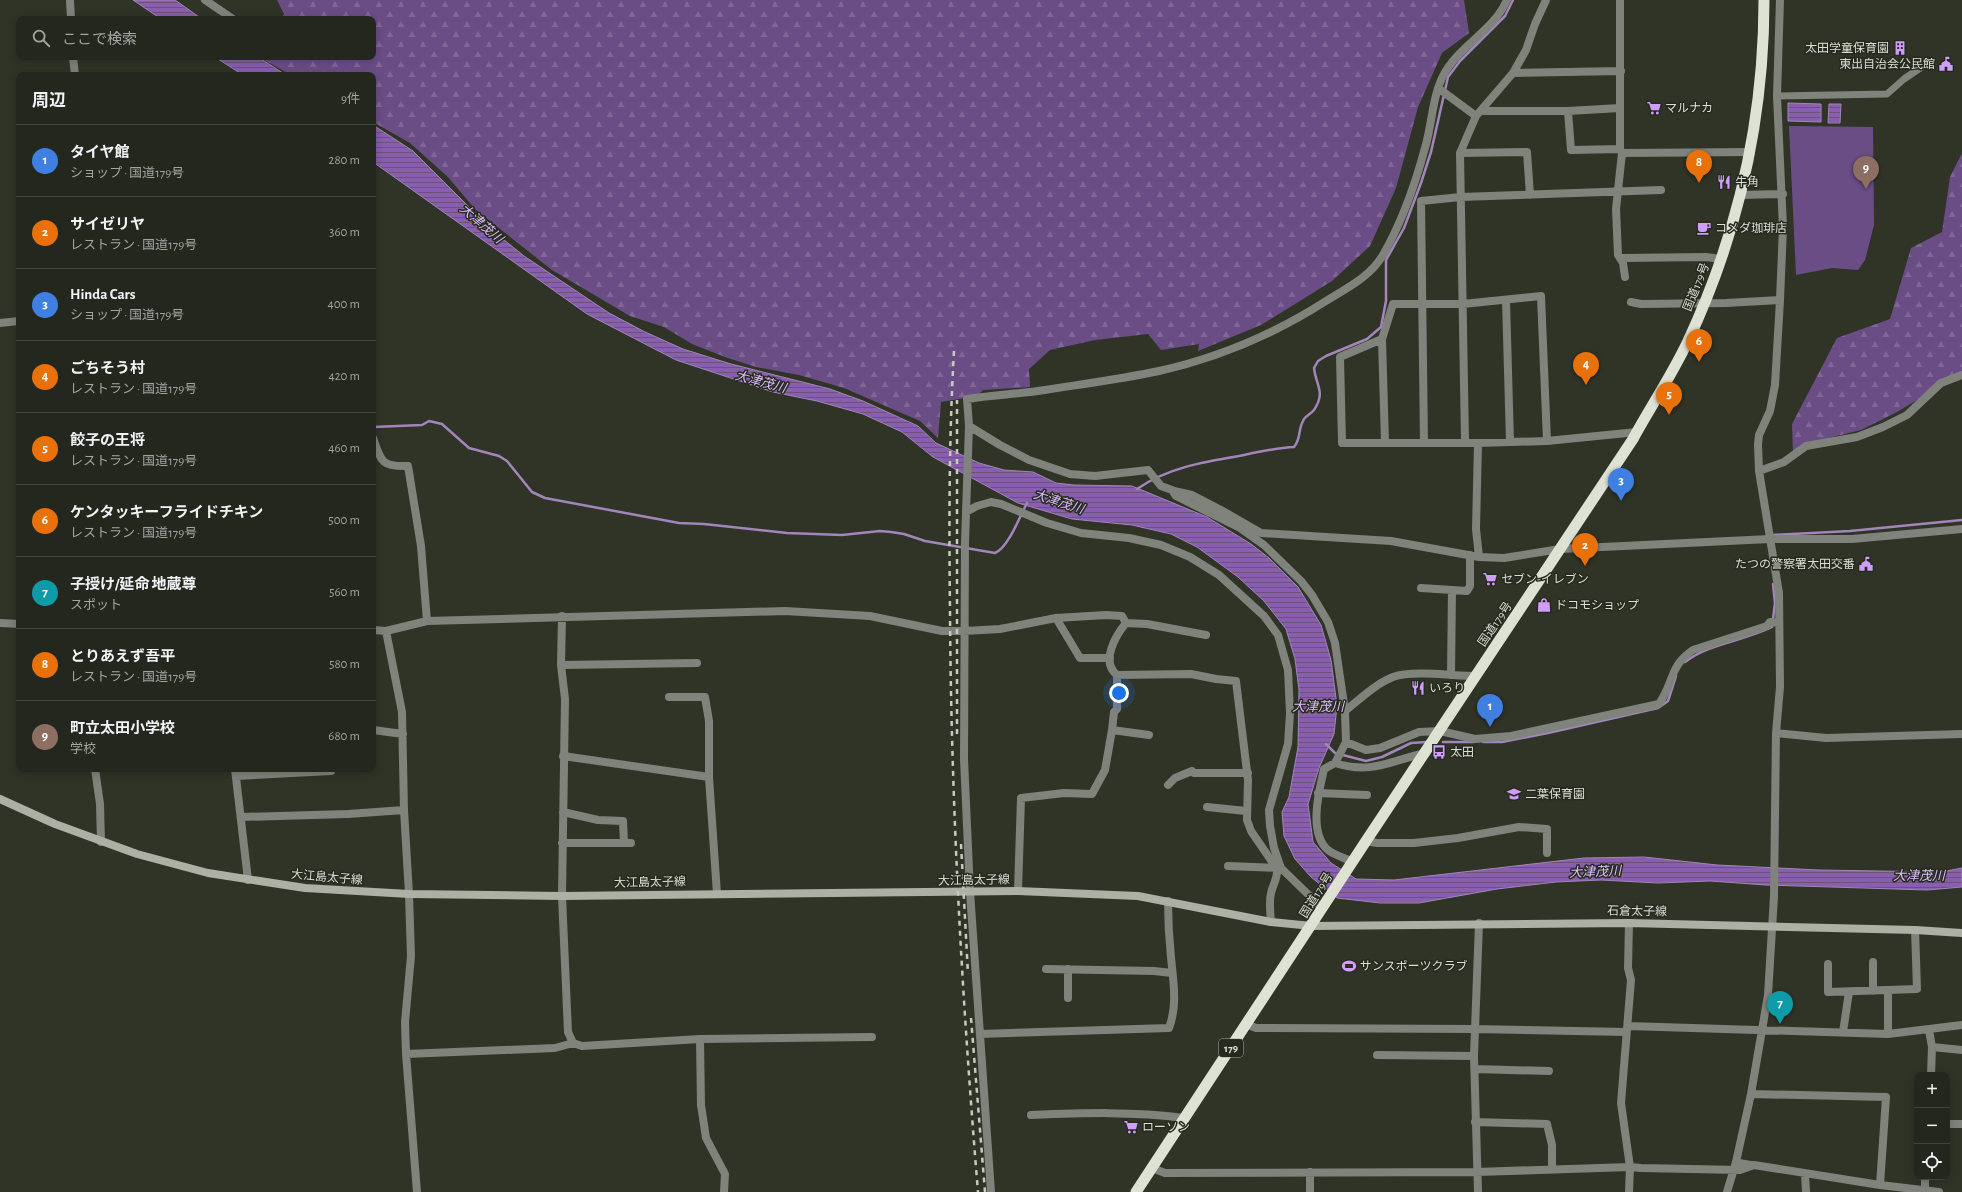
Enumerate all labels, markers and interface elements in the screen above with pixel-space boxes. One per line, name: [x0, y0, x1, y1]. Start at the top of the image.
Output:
search box: [16, 16, 376, 60]
icon: search: [30, 27, 52, 49]
text: ここで検索: [62, 32, 137, 47]
building icon: 太田学童保育園: [1892, 40, 1908, 56]
place label: 太田学童保育園: [1805, 41, 1889, 54]
public building icon: 東出自治会公民館: [1938, 56, 1954, 72]
place label: 東出自治会公民館: [1839, 57, 1935, 70]
text: 周辺: [32, 92, 66, 109]
text: 9件: [341, 93, 360, 106]
supermarket icon: マルナカ: [1646, 100, 1662, 116]
place label: マルナカ: [1665, 102, 1713, 114]
text: タイヤ館: [70, 145, 130, 160]
pin: 8: [1686, 150, 1712, 183]
text: 1: [43, 154, 47, 167]
text: 280 m: [329, 154, 360, 167]
pin: 9: [1853, 156, 1879, 189]
text: ショップ · 国道179号: [70, 167, 184, 180]
restaurant icon: 牛角: [1716, 174, 1732, 190]
place label: 牛角: [1735, 175, 1759, 188]
water label: 大津茂川: [457, 201, 507, 247]
text: サイゼリヤ: [70, 217, 145, 232]
cafe icon: コメダ珈琲店: [1696, 220, 1712, 236]
place label: コメダ珈琲店: [1715, 221, 1787, 234]
text: 2: [42, 226, 48, 239]
text: 360 m: [329, 226, 360, 239]
text: レストラン · 国道179号: [70, 239, 197, 252]
street label: 国道179号: [1680, 261, 1711, 313]
text: Hinda Cars: [70, 287, 136, 302]
text: 3: [42, 298, 48, 311]
text: 400 m: [327, 298, 360, 311]
text: ショップ · 国道179号: [70, 309, 184, 322]
pin: 6: [1686, 329, 1712, 362]
pin: 4: [1573, 352, 1599, 385]
text: ごちそう村: [70, 361, 145, 376]
water label: 大津茂川: [734, 368, 790, 396]
text: 4: [42, 370, 48, 383]
text: 420 m: [328, 370, 360, 383]
pin: 5: [1656, 382, 1682, 415]
text: レストラン · 国道179号: [70, 383, 197, 396]
text: 餃子の王将: [70, 433, 145, 448]
text: 5: [42, 442, 48, 455]
text: 460 m: [328, 442, 360, 455]
text: レストラン · 国道179号: [70, 455, 197, 468]
pin: 3: [1608, 468, 1634, 501]
water label: 大津茂川: [1032, 487, 1087, 517]
text: ケンタッキーフライドチキン: [70, 505, 263, 520]
text: 6: [42, 514, 48, 527]
text: 500 m: [328, 514, 360, 527]
text: レストラン · 国道179号: [70, 527, 197, 540]
pin: 2: [1572, 533, 1598, 566]
public building icon: たつの警察署太田交番: [1858, 556, 1874, 572]
place label: たつの警察署太田交番: [1735, 557, 1855, 570]
supermarket icon: セブン-イレブン: [1482, 571, 1498, 587]
place label: セブン-イレブン: [1501, 572, 1589, 585]
text: 子授け/延命 地蔵尊: [70, 577, 197, 592]
text: 7: [42, 586, 48, 599]
text: 560 m: [329, 586, 360, 599]
shop icon: ドコモショップ: [1536, 597, 1552, 613]
text: スポット: [70, 599, 122, 612]
street label: 国道179号: [1475, 599, 1514, 648]
place label: ドコモショップ: [1555, 599, 1639, 611]
text: とりあえず吾平: [70, 649, 175, 664]
text: 8: [42, 658, 48, 671]
text: 580 m: [329, 658, 360, 671]
text: レストラン · 国道179号: [70, 671, 197, 684]
restaurant icon: いろり: [1410, 680, 1426, 696]
place label: いろり: [1429, 681, 1465, 694]
your location: [1109, 683, 1129, 703]
pin: 1: [1477, 694, 1503, 727]
water label: 大津茂川: [1292, 700, 1346, 714]
text: 町立太田小学校: [70, 721, 175, 736]
text: 9: [42, 730, 48, 743]
text: 680 m: [328, 730, 360, 743]
text: 学校: [70, 743, 96, 756]
bus stop icon: 太田: [1431, 744, 1447, 760]
place label: 太田: [1450, 746, 1474, 758]
school or university icon: 二葉保育園: [1506, 786, 1522, 802]
place label: 二葉保育園: [1525, 787, 1585, 800]
water label: 大津茂川: [1569, 864, 1623, 880]
street label: 大江島太子線: [291, 867, 363, 886]
water label: 大津茂川: [1893, 869, 1947, 883]
street label: 国道179号: [1297, 870, 1335, 920]
street label: 大江島太子線: [938, 872, 1010, 887]
street label: 大江島太子線: [614, 874, 686, 889]
street label: 石倉太子線: [1607, 903, 1667, 918]
sports icon: サンスポーツクラブ: [1341, 958, 1357, 974]
place label: サンスポーツクラブ: [1360, 959, 1468, 972]
pin: 7: [1767, 991, 1793, 1024]
road number: 179: [1219, 1039, 1243, 1057]
map controls: [1914, 1072, 1950, 1180]
button: +: [1914, 1072, 1950, 1108]
button: −: [1914, 1108, 1950, 1144]
supermarket icon: ローソン: [1123, 1119, 1139, 1135]
place label: ローソン: [1142, 1121, 1190, 1133]
button: locate: [1914, 1144, 1950, 1180]

